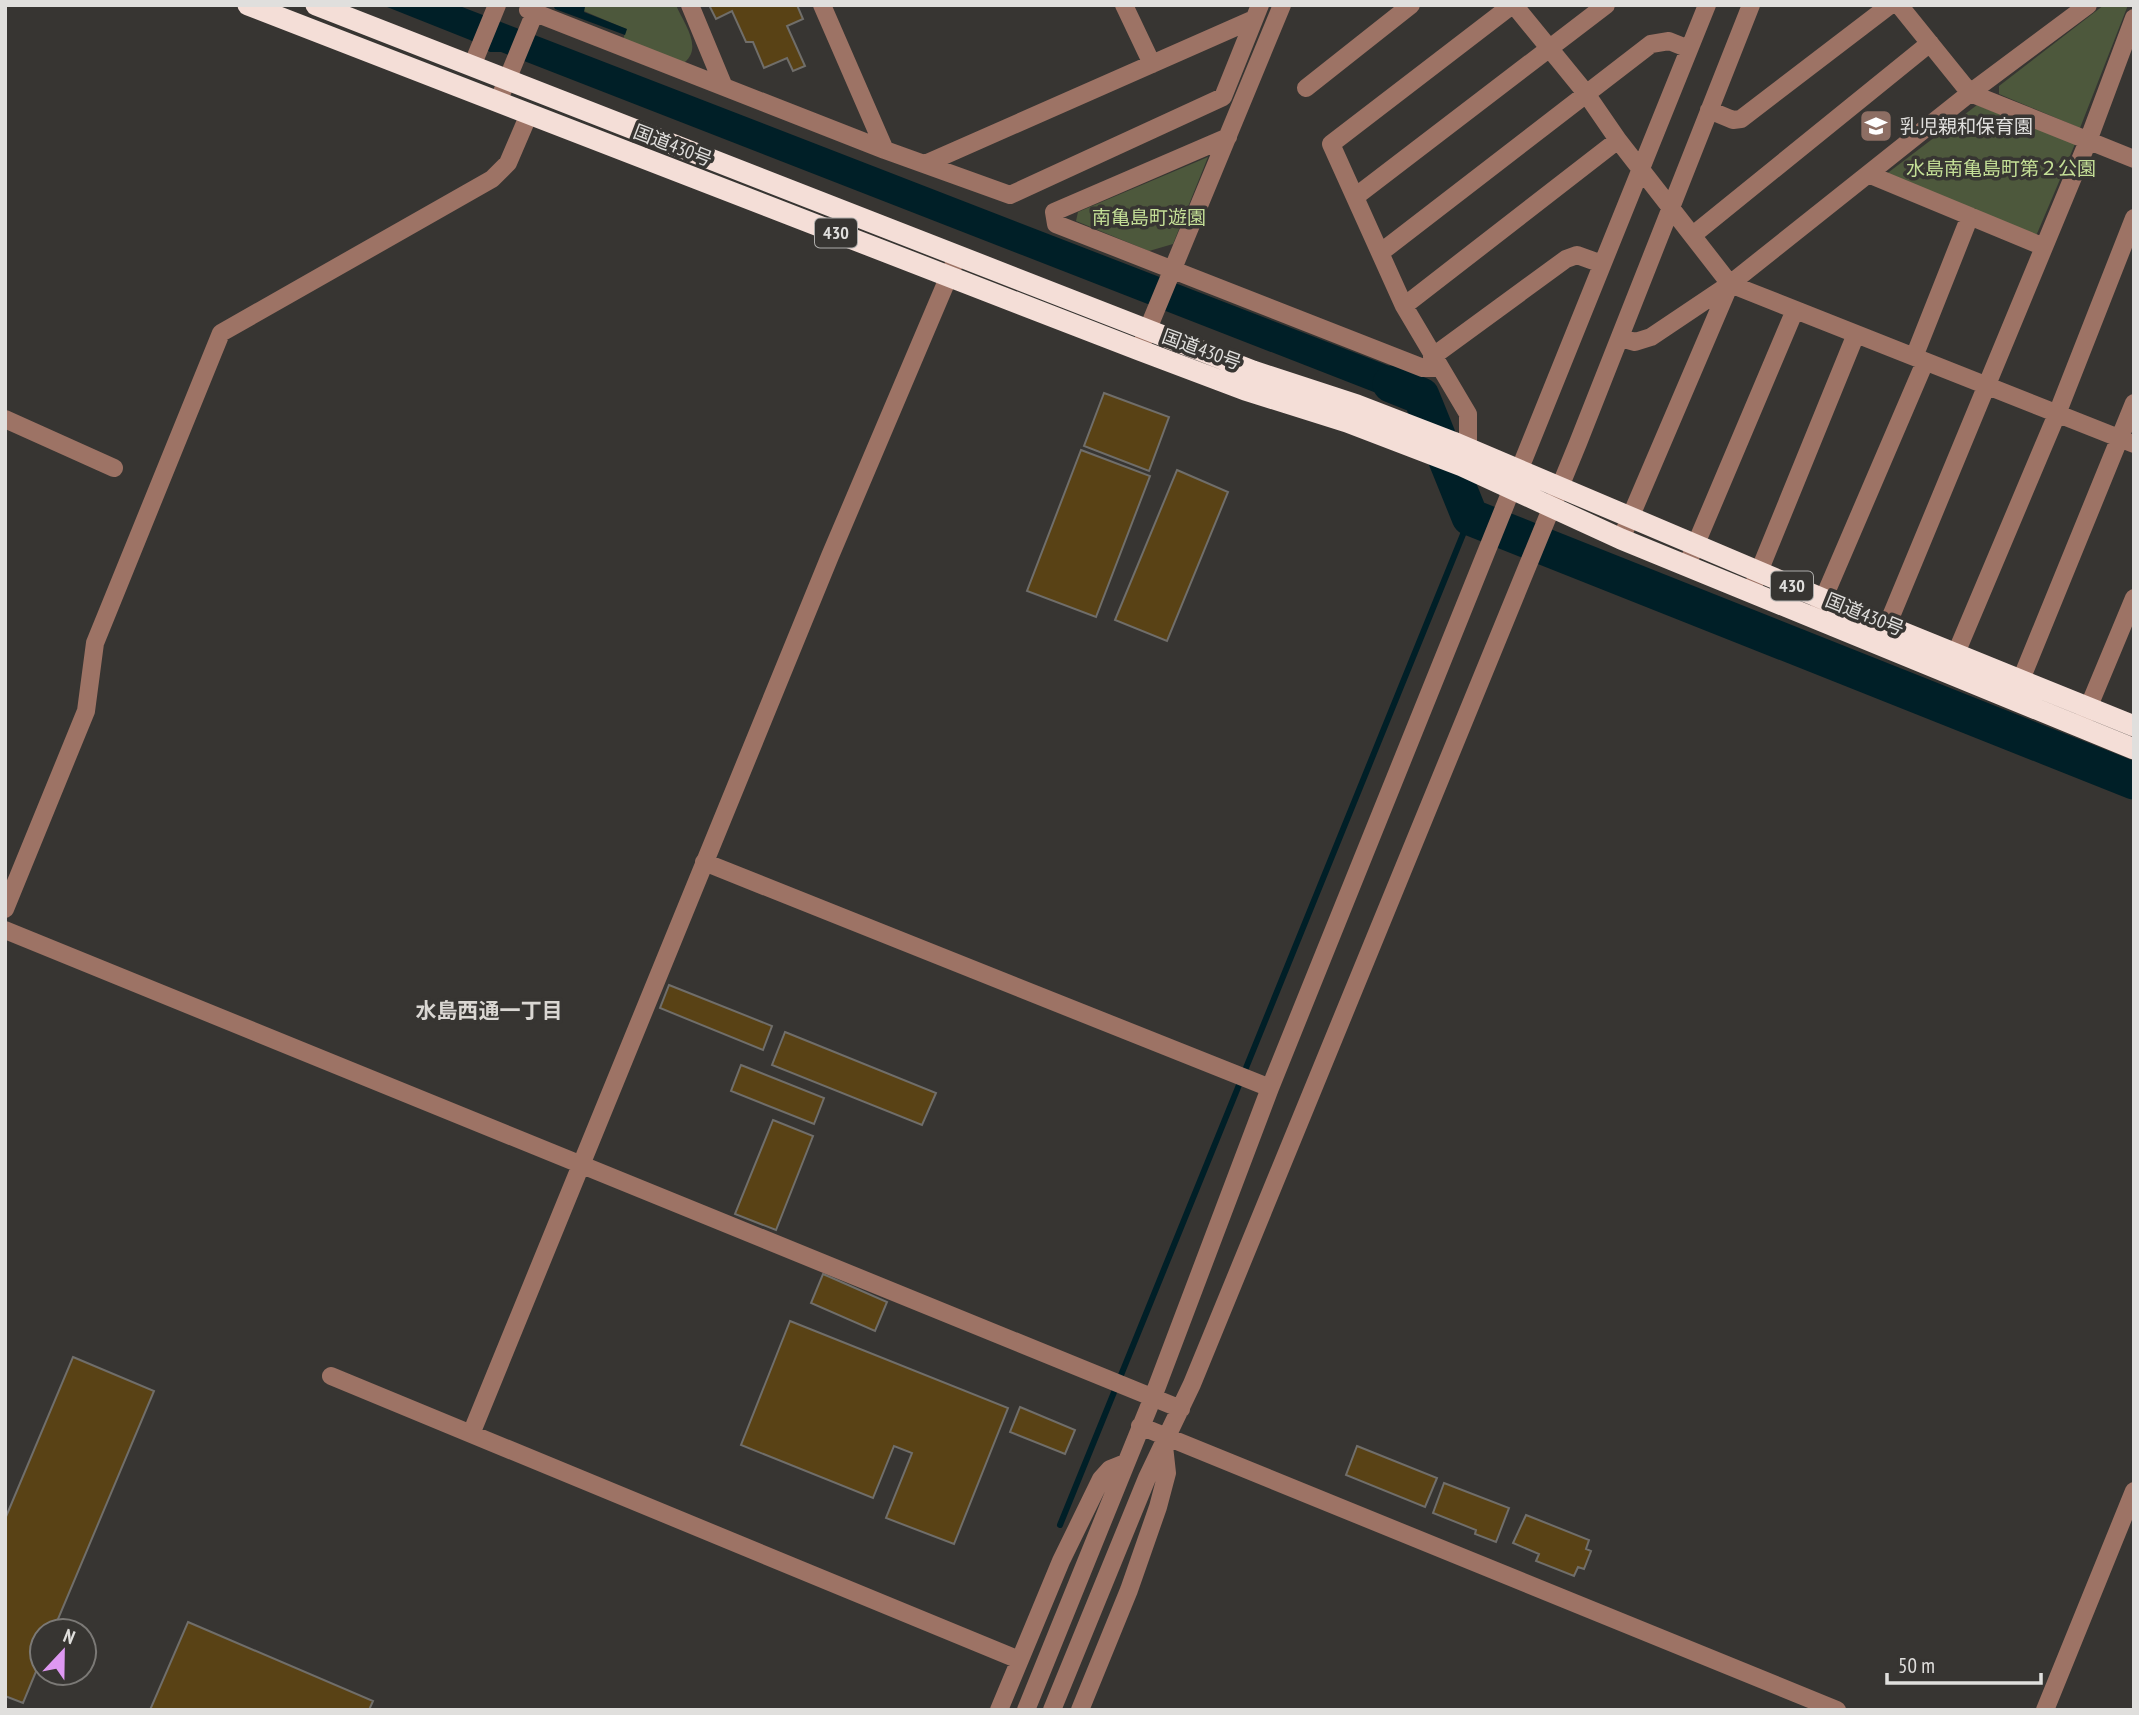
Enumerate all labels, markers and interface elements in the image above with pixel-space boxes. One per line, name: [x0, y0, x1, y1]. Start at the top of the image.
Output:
school or university icon: 乳児親和保育園: [1857, 107, 1895, 145]
place label: 乳児親和保育園: [1900, 114, 2033, 138]
street label: 国道430号: [630, 119, 716, 171]
park label: 水島南亀島町第２公園: [1906, 156, 2096, 180]
park label: 南亀島町遊園: [1092, 205, 1206, 229]
road number: 430: [815, 218, 857, 247]
street label: 国道430号: [1159, 324, 1245, 374]
road number: 430: [1771, 572, 1813, 600]
street label: 国道430号: [1822, 587, 1908, 641]
district label: 水島西通一丁目: [416, 997, 563, 1024]
north arrow: [28, 1617, 98, 1687]
text: N: [60, 1623, 79, 1649]
scale bar: [1887, 1642, 2041, 1686]
text: 50 m: [1898, 1652, 1935, 1679]

